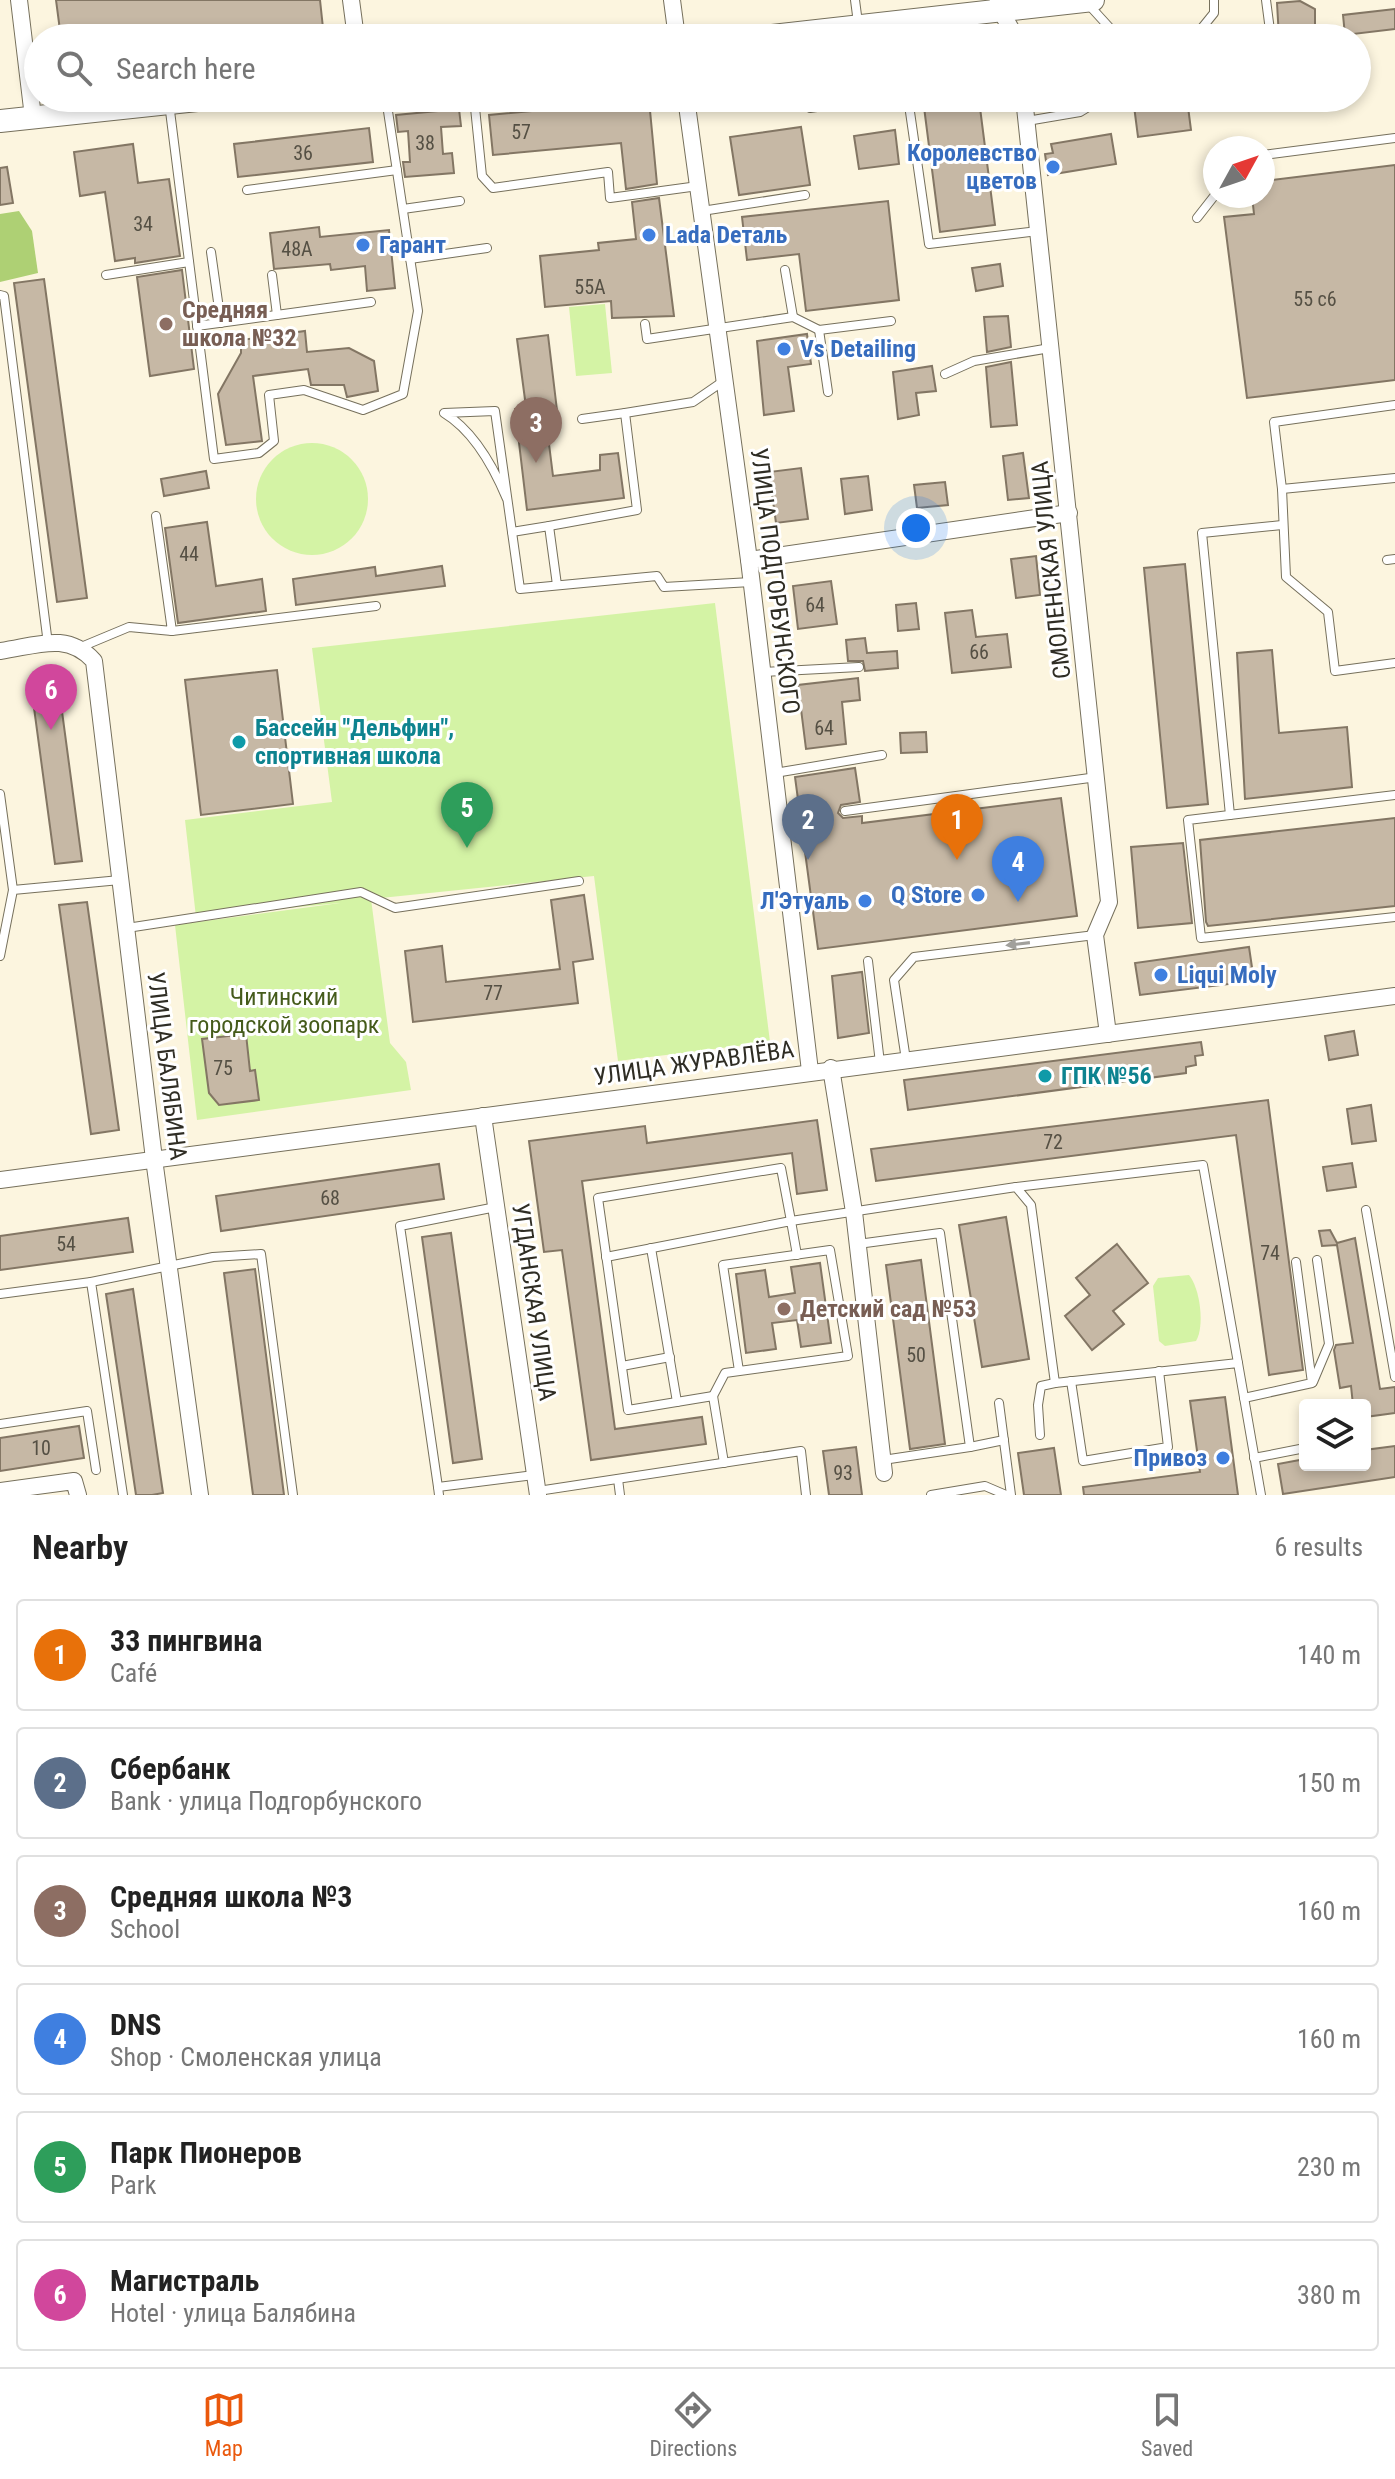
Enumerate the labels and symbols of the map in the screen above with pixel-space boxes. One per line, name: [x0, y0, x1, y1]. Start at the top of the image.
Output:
house number: 57: [511, 120, 531, 144]
house number: 38: [415, 131, 435, 155]
north arrow: [1203, 136, 1275, 208]
place label: Королевство цветов: [907, 139, 1037, 195]
house number: 36: [293, 141, 313, 165]
marker: Королевство цветов: [1044, 158, 1062, 176]
house number: 34: [133, 212, 153, 236]
place label: Lada Dеталь: [665, 221, 787, 249]
marker: Lada Dеталь: [640, 226, 658, 244]
place label: Гарант: [379, 231, 446, 259]
marker: Гарант: [354, 236, 372, 254]
house number: 48А: [281, 237, 313, 261]
house number: 55А: [574, 275, 606, 299]
house number: 55 с6: [1293, 287, 1337, 311]
place label: Средняя школа №32: [182, 296, 297, 352]
marker: Средняя школа №32: [157, 315, 175, 333]
place label: Vs Detailing: [800, 335, 916, 363]
marker: Vs Detailing: [775, 340, 793, 358]
pin: 3: [510, 397, 562, 463]
street label: УЛИЦА ПОДГОРБУНСКОГО: [745, 446, 805, 716]
street label: СМОЛЕНСКАЯ УЛИЦА: [1026, 460, 1076, 680]
your location: [896, 508, 936, 548]
house number: 44: [179, 542, 199, 566]
house number: 64: [805, 593, 825, 617]
house number: 66: [969, 640, 989, 664]
pin: 6: [25, 664, 77, 730]
place label: Бассейн "Дельфин", спортивная школа: [255, 714, 454, 770]
house number: 64: [814, 716, 834, 740]
marker: Бассейн "Дельфин", спортивная школа: [230, 733, 248, 751]
pin: 5: [441, 782, 493, 848]
pin: 2: [782, 794, 834, 860]
pin: 1: [931, 794, 983, 860]
pin: 4: [992, 836, 1044, 902]
place label: Q Store: [891, 881, 962, 909]
marker: Q Store: [969, 886, 987, 904]
place label: Л'Этуаль: [760, 887, 849, 915]
marker: Л'Этуаль: [856, 892, 874, 910]
one-way arrow: [1005, 938, 1030, 951]
place label: Liqui Moly: [1177, 961, 1277, 989]
marker: Liqui Moly: [1152, 966, 1170, 984]
street label: УЛИЦА БАЛЯБИНА: [142, 970, 192, 1162]
house number: 77: [483, 981, 503, 1005]
park label: Читинский городской зоопарк: [189, 983, 380, 1039]
street label: УЛИЦА ЖУРАВЛЁВА: [592, 1035, 796, 1091]
house number: 75: [213, 1056, 233, 1080]
place label: ГПК №56: [1061, 1062, 1152, 1090]
marker: ГПК №56: [1036, 1067, 1054, 1085]
house number: 72: [1043, 1130, 1063, 1154]
house number: 68: [320, 1186, 340, 1210]
street label: УГДАНСКАЯ УЛИЦА: [506, 1201, 562, 1403]
house number: 54: [56, 1232, 76, 1256]
house number: 74: [1260, 1241, 1280, 1265]
place label: Детский сад №53: [800, 1295, 977, 1323]
marker: Детский сад №53: [775, 1300, 793, 1318]
house number: 50: [906, 1343, 926, 1367]
house number: 10: [31, 1436, 51, 1460]
place label: Привоз: [1134, 1444, 1207, 1472]
marker: Привоз: [1214, 1449, 1232, 1467]
house number: 93: [833, 1461, 853, 1485]

